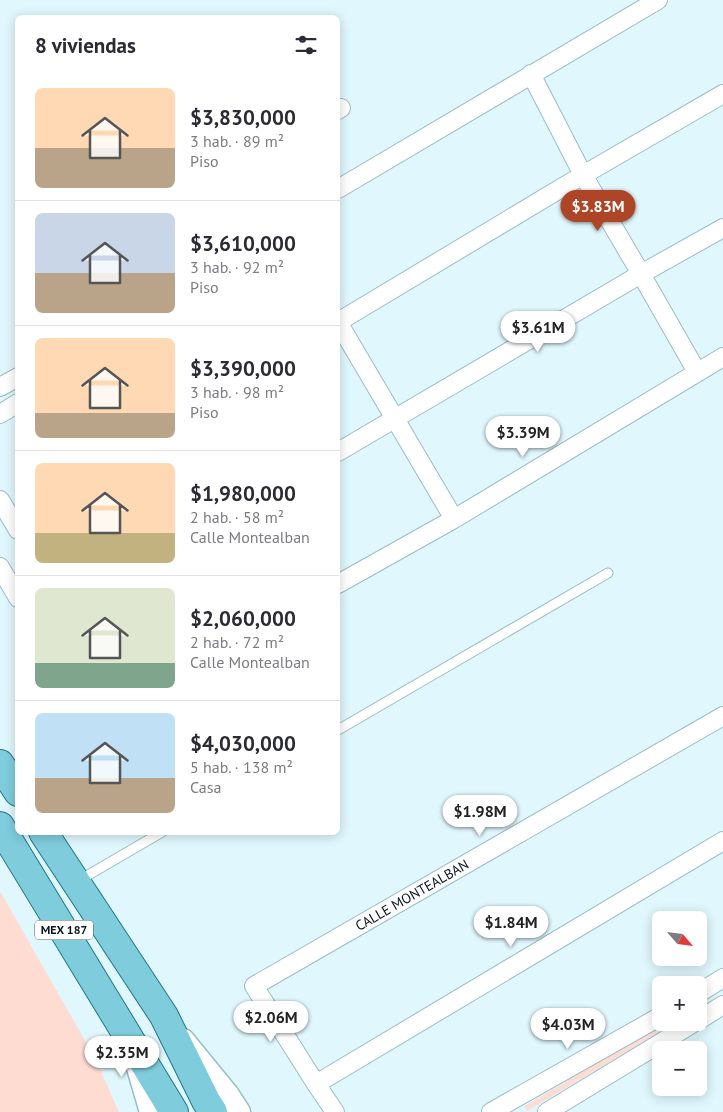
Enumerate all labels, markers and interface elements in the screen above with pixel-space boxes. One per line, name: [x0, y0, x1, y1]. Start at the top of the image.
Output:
icon: filters: [292, 31, 320, 59]
text: 8 viviendas: [35, 32, 136, 59]
text: $3,830,000: [190, 104, 296, 131]
icon: home: [75, 108, 135, 168]
text: 3 hab. · 89 m²: [190, 131, 284, 151]
text: Piso: [190, 151, 219, 171]
pin: $3.83M: [557, 190, 639, 232]
text: $3.83M: [571, 196, 625, 216]
text: $3,610,000: [190, 230, 296, 257]
icon: home: [75, 233, 135, 293]
text: 3 hab. · 92 m²: [190, 257, 284, 277]
text: Piso: [190, 277, 219, 297]
pin: $3.61M: [497, 310, 579, 353]
text: $3.61M: [511, 317, 565, 337]
text: $3,390,000: [190, 355, 296, 382]
icon: home: [75, 358, 135, 418]
text: 3 hab. · 98 m²: [190, 382, 284, 402]
text: Piso: [190, 402, 219, 422]
pin: $3.39M: [482, 416, 564, 458]
text: $3.39M: [496, 422, 550, 442]
text: $1,980,000: [190, 480, 296, 507]
icon: home: [75, 483, 135, 543]
text: 2 hab. · 58 m²: [190, 507, 284, 527]
text: Calle Montealban: [190, 527, 310, 547]
text: $2,060,000: [190, 605, 296, 632]
icon: home: [75, 608, 135, 668]
text: 2 hab. · 72 m²: [190, 632, 284, 652]
text: Calle Montealban: [190, 652, 310, 672]
text: $4,030,000: [190, 730, 296, 757]
icon: home: [75, 733, 135, 793]
text: 5 hab. · 138 m²: [190, 757, 293, 777]
text: Casa: [190, 777, 221, 797]
pin: $1.98M: [439, 794, 521, 837]
text: $1.98M: [453, 801, 507, 821]
street label: CALLE MONTEALBAN: [352, 855, 472, 935]
pin: $1.84M: [470, 906, 552, 948]
north arrow: [652, 911, 708, 966]
map controls: [652, 911, 707, 1096]
text: $1.84M: [484, 912, 538, 932]
road number: MEX 187: [35, 920, 93, 940]
button: +: [652, 976, 707, 1031]
pin: $2.06M: [230, 1000, 312, 1043]
text: $2.06M: [244, 1007, 298, 1027]
pin: $4.03M: [527, 1008, 609, 1050]
text: $4.03M: [541, 1014, 595, 1034]
pin: $2.35M: [81, 1036, 163, 1078]
button: −: [652, 1041, 707, 1096]
text: $2.35M: [95, 1042, 149, 1062]

